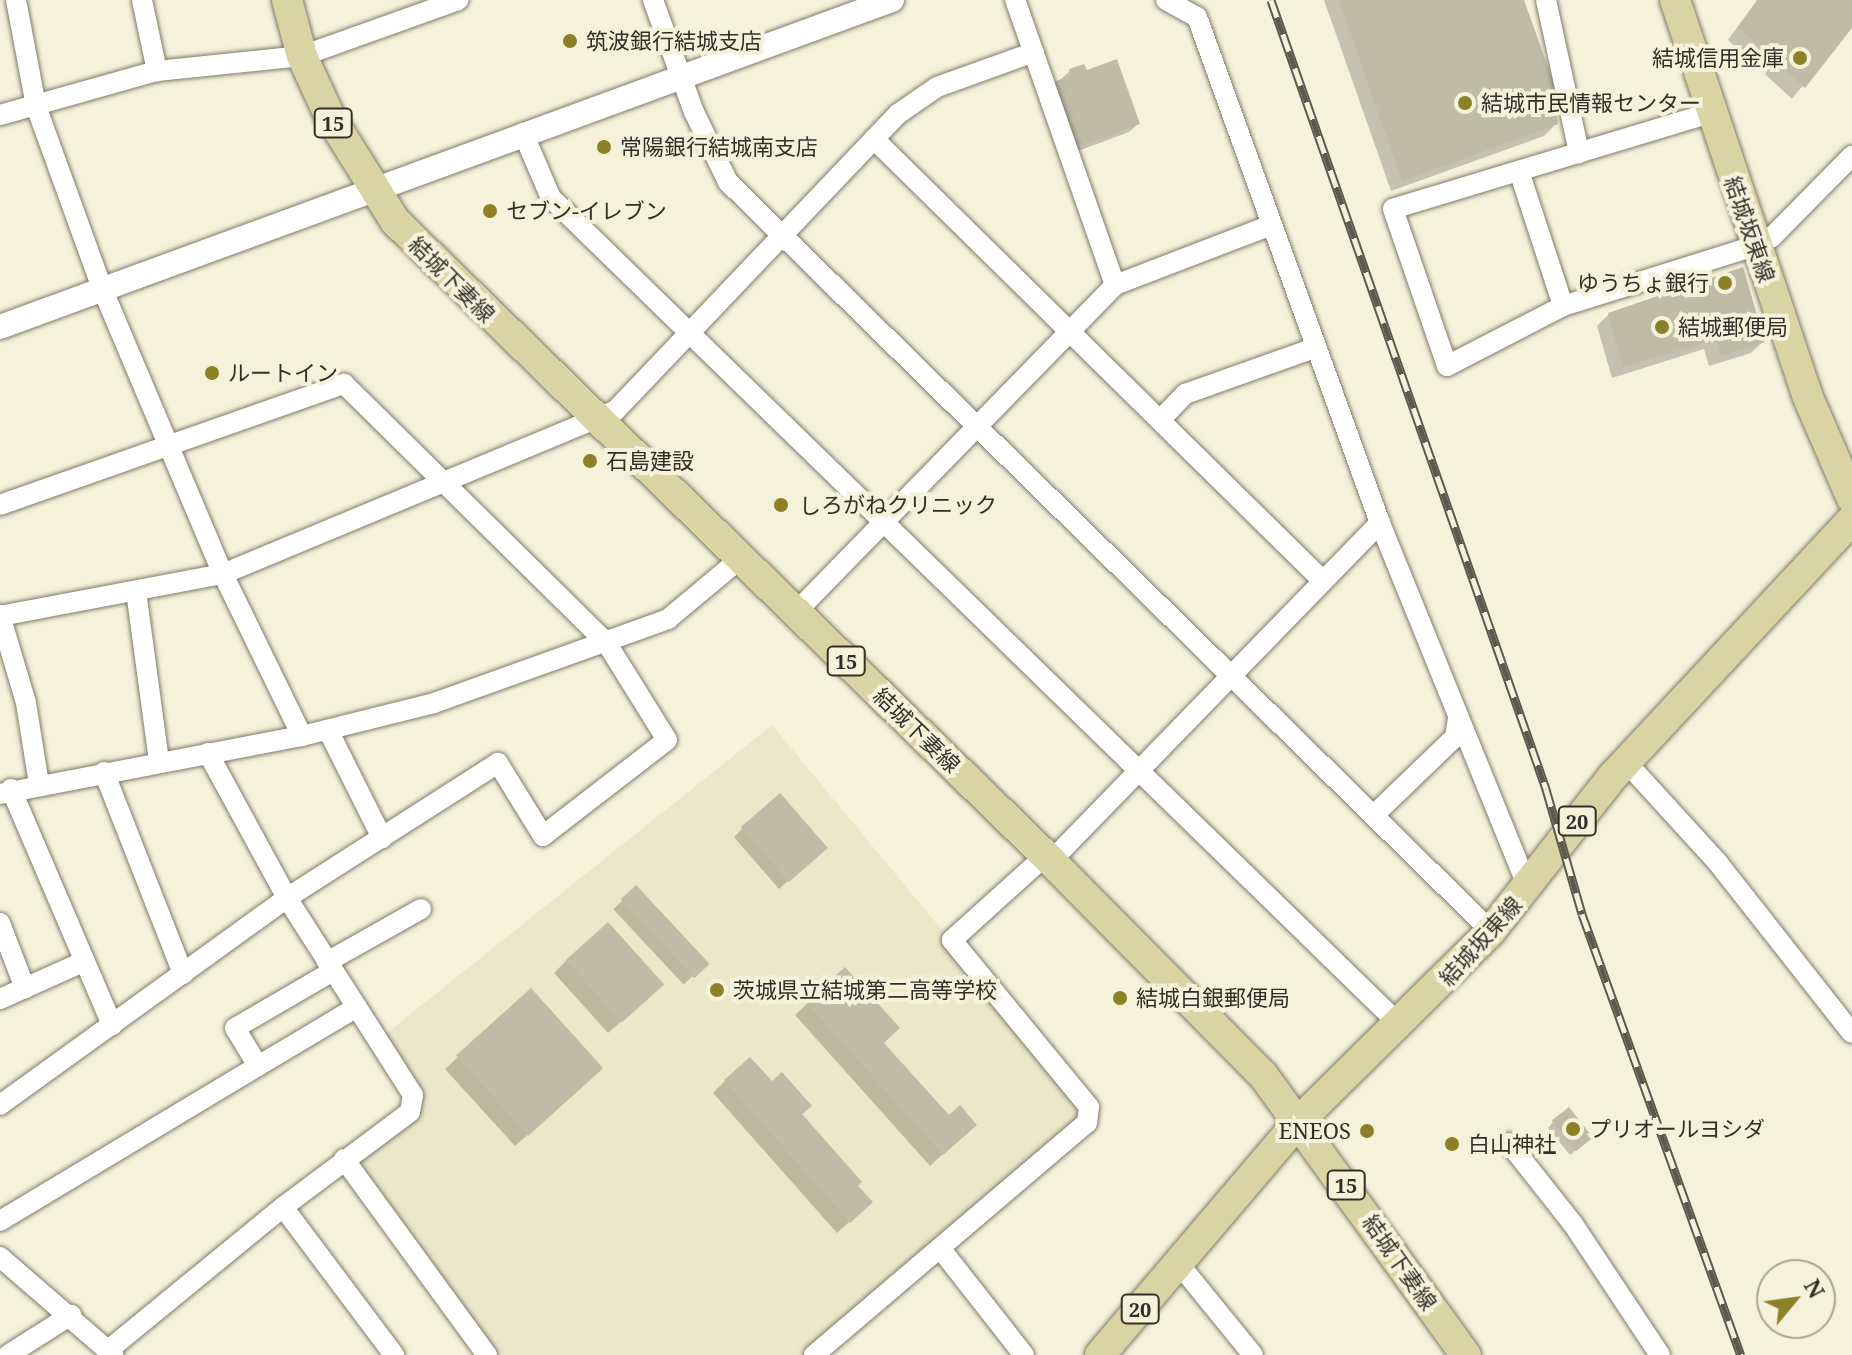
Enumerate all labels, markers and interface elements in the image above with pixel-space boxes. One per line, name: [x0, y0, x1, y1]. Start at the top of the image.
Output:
place label: 筑波銀行結城支店: [586, 28, 762, 54]
marker: 筑波銀行結城支店: [561, 32, 579, 50]
place label: 結城信用金庫: [1652, 45, 1784, 71]
marker: 結城信用金庫: [1791, 49, 1809, 67]
place label: 結城市民情報センター: [1481, 90, 1701, 116]
marker: 結城市民情報センター: [1456, 94, 1474, 112]
road number: 15: [313, 107, 353, 139]
place label: 常陽銀行結城南支店: [620, 134, 818, 160]
marker: 常陽銀行結城南支店: [595, 138, 613, 156]
street label: 結城坂東線: [1720, 173, 1780, 285]
place label: セブン-イレブン: [506, 198, 667, 224]
marker: セブン-イレブン: [481, 202, 499, 220]
street label: 結城下妻線: [404, 231, 500, 327]
place label: ゆうちょ銀行: [1577, 270, 1709, 296]
marker: ゆうちょ銀行: [1716, 274, 1734, 292]
place label: 結城郵便局: [1678, 314, 1788, 340]
marker: 結城郵便局: [1653, 318, 1671, 336]
place label: ルートイン: [228, 360, 338, 386]
marker: ルートイン: [203, 364, 221, 382]
place label: 石島建設: [606, 448, 694, 474]
marker: 石島建設: [581, 452, 599, 470]
place label: しろがねクリニック: [799, 492, 997, 518]
marker: しろがねクリニック: [770, 494, 792, 516]
road number: 15: [826, 645, 866, 677]
street label: 結城下妻線: [868, 682, 966, 778]
road number: 20: [1557, 805, 1597, 837]
street label: 結城坂東線: [1433, 891, 1527, 991]
place label: 茨城県立結城第二高等学校: [733, 977, 997, 1003]
marker: 茨城県立結城第二高等学校: [708, 981, 726, 999]
place label: 結城白銀郵便局: [1136, 985, 1290, 1011]
marker: 結城白銀郵便局: [1111, 989, 1129, 1007]
place label: プリオールヨシダ: [1589, 1116, 1765, 1142]
place label: ENEOS: [1279, 1118, 1351, 1144]
marker: プリオールヨシダ: [1564, 1120, 1582, 1138]
marker: ENEOS: [1358, 1122, 1376, 1140]
place label: 白山神社: [1468, 1131, 1556, 1157]
marker: 白山神社: [1443, 1135, 1461, 1153]
road number: 15: [1326, 1169, 1366, 1201]
street label: 結城下妻線: [1358, 1209, 1442, 1315]
north arrow: [1756, 1259, 1836, 1339]
text: N: [1798, 1273, 1833, 1303]
road number: 20: [1120, 1293, 1160, 1325]

